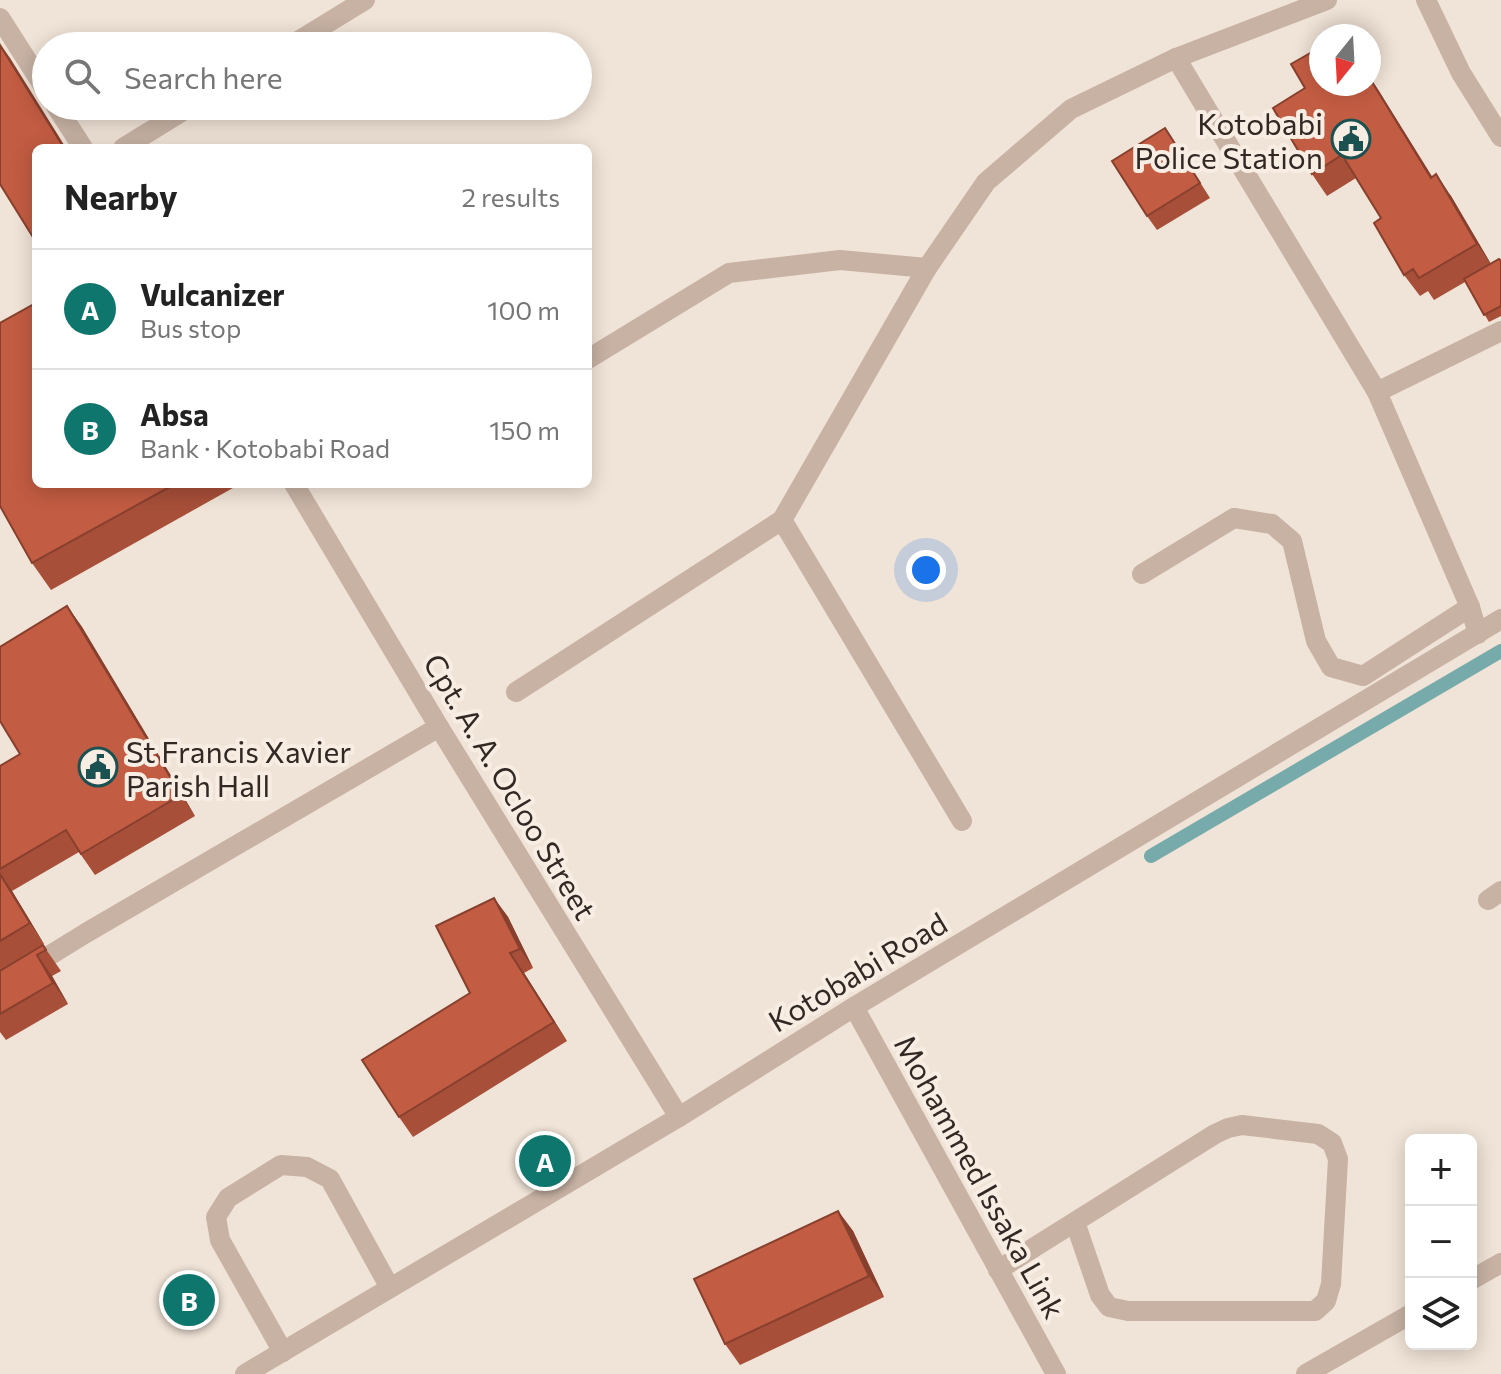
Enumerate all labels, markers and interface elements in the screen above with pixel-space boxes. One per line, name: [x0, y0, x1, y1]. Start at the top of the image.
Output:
north arrow: [1309, 24, 1381, 96]
search box: [32, 32, 592, 120]
icon: search: [60, 54, 104, 98]
text: Search here: [124, 58, 283, 95]
place label: Kotobabi Police Station: [1135, 104, 1323, 175]
public building icon: Kotobabi Police Station: [1330, 118, 1372, 160]
text: Nearby: [64, 175, 178, 217]
text: 2 results: [462, 181, 560, 212]
text: Vulcanizer: [140, 275, 285, 312]
text: A: [81, 294, 99, 325]
text: 100 m: [487, 294, 560, 325]
text: Bus stop: [140, 312, 241, 343]
text: Absa: [140, 395, 209, 432]
text: B: [81, 414, 99, 445]
text: 150 m: [489, 414, 560, 445]
text: Bank · Kotobabi Road: [140, 432, 390, 463]
your location: [906, 550, 946, 590]
street label: Cpt. A. A. Ocloo Street: [417, 646, 605, 926]
place label: St Francis Xavier Parish Hall: [126, 732, 351, 803]
public building icon: St Francis Xavier Parish Hall: [77, 746, 119, 788]
street label: Kotobabi Road: [761, 903, 953, 1039]
street label: Mohammed Issaka Link: [888, 1028, 1074, 1324]
pin: A: [519, 1131, 571, 1191]
map controls: [1405, 1134, 1477, 1350]
button: +: [1405, 1134, 1477, 1206]
button: −: [1405, 1206, 1477, 1278]
pin: B: [163, 1270, 215, 1330]
button: layers: [1405, 1278, 1477, 1350]

